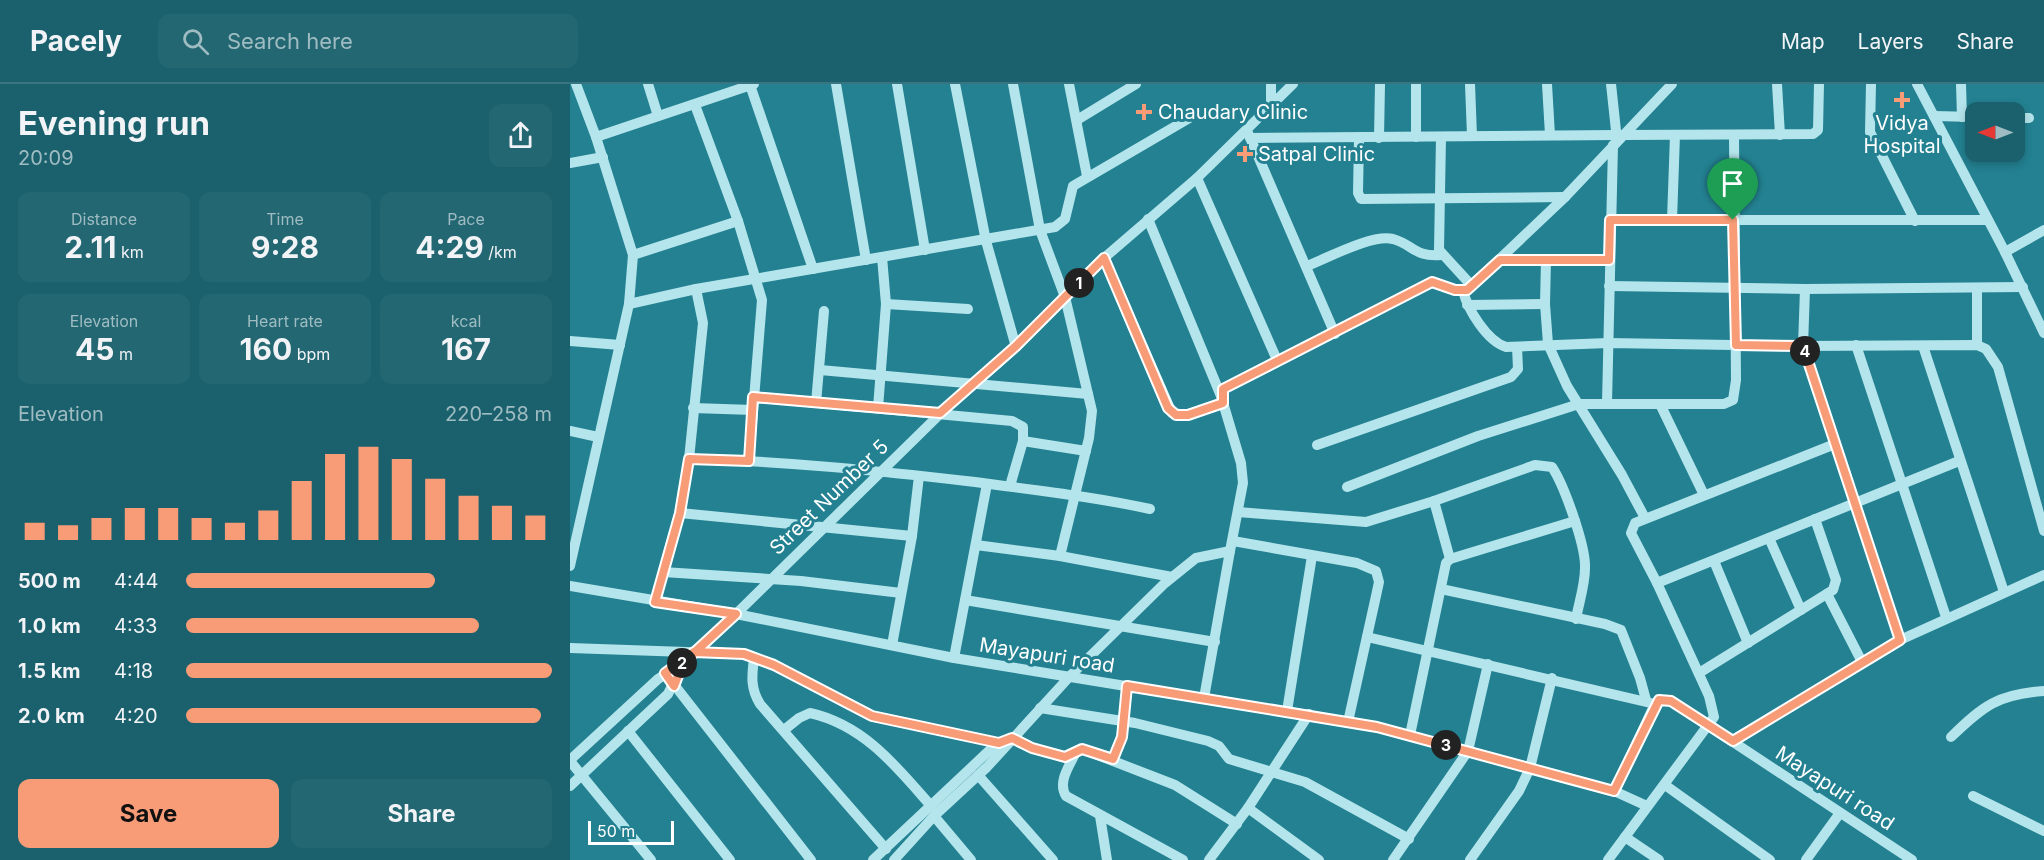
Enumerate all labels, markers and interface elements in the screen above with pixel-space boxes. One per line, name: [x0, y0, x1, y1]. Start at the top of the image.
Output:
search box: [158, 14, 578, 68]
text: Pacely: [30, 24, 122, 58]
icon: search: [179, 25, 212, 58]
text: Search here: [227, 28, 353, 54]
text: Map: [1781, 29, 1825, 54]
text: Layers: [1858, 29, 1924, 54]
text: Share: [1957, 29, 2014, 54]
marker: Vidya Hospital: [1893, 91, 1911, 109]
place label: Chaudary Clinic: [1158, 100, 1308, 124]
north arrow: [1965, 102, 2025, 162]
map controls: [1965, 102, 2025, 162]
text: Evening run: [18, 103, 210, 143]
marker: Chaudary Clinic: [1135, 103, 1153, 121]
button: share: [489, 104, 552, 167]
place label: Vidya Hospital: [1863, 111, 1941, 158]
place label: Satpal Clinic: [1258, 142, 1375, 166]
marker: Satpal Clinic: [1236, 145, 1254, 163]
text: 20:09: [18, 146, 74, 170]
pin: [1707, 158, 1758, 220]
icon: arrive: [1716, 167, 1749, 200]
text: Distance: [71, 209, 137, 229]
text: Time: [266, 209, 304, 229]
text: Pace: [447, 209, 485, 229]
text: 2.11: [64, 229, 116, 265]
text: 9:28: [251, 229, 319, 265]
text: 4:29: [415, 229, 484, 265]
text: km: [116, 242, 144, 262]
text: /km: [484, 242, 517, 262]
pin: 1: [1064, 268, 1094, 298]
text: 1: [1076, 273, 1082, 293]
text: Elevation: [70, 311, 138, 331]
text: Heart rate: [247, 311, 323, 331]
text: kcal: [451, 311, 481, 331]
text: 45: [75, 331, 114, 367]
text: 160: [240, 331, 292, 367]
text: 167: [441, 331, 491, 367]
pin: 4: [1790, 336, 1820, 366]
text: 4: [1800, 341, 1810, 361]
text: m: [114, 344, 133, 364]
text: bpm: [292, 344, 330, 364]
text: Elevation: [18, 402, 104, 426]
text: 220–258 m: [445, 402, 552, 426]
street label: Street Number 5: [765, 434, 893, 560]
text: 500 m: [18, 569, 81, 593]
text: 4:44: [114, 569, 159, 593]
text: 1.0 km: [18, 614, 81, 638]
text: 4:33: [114, 614, 157, 638]
street label: Mayapuri road: [978, 632, 1116, 678]
pin: 2: [667, 648, 697, 678]
text: 2: [677, 653, 687, 673]
text: 1.5 km: [18, 659, 81, 683]
text: 4:18: [114, 659, 153, 683]
text: 2.0 km: [18, 704, 85, 728]
text: 4:20: [114, 704, 158, 728]
pin: 3: [1431, 730, 1461, 760]
text: 3: [1441, 735, 1451, 755]
street label: Mayapuri road: [1771, 741, 1899, 835]
button: Save: [18, 779, 279, 848]
button: Share: [291, 779, 552, 848]
scale bar: [588, 818, 674, 846]
text: 50 m: [597, 821, 635, 841]

